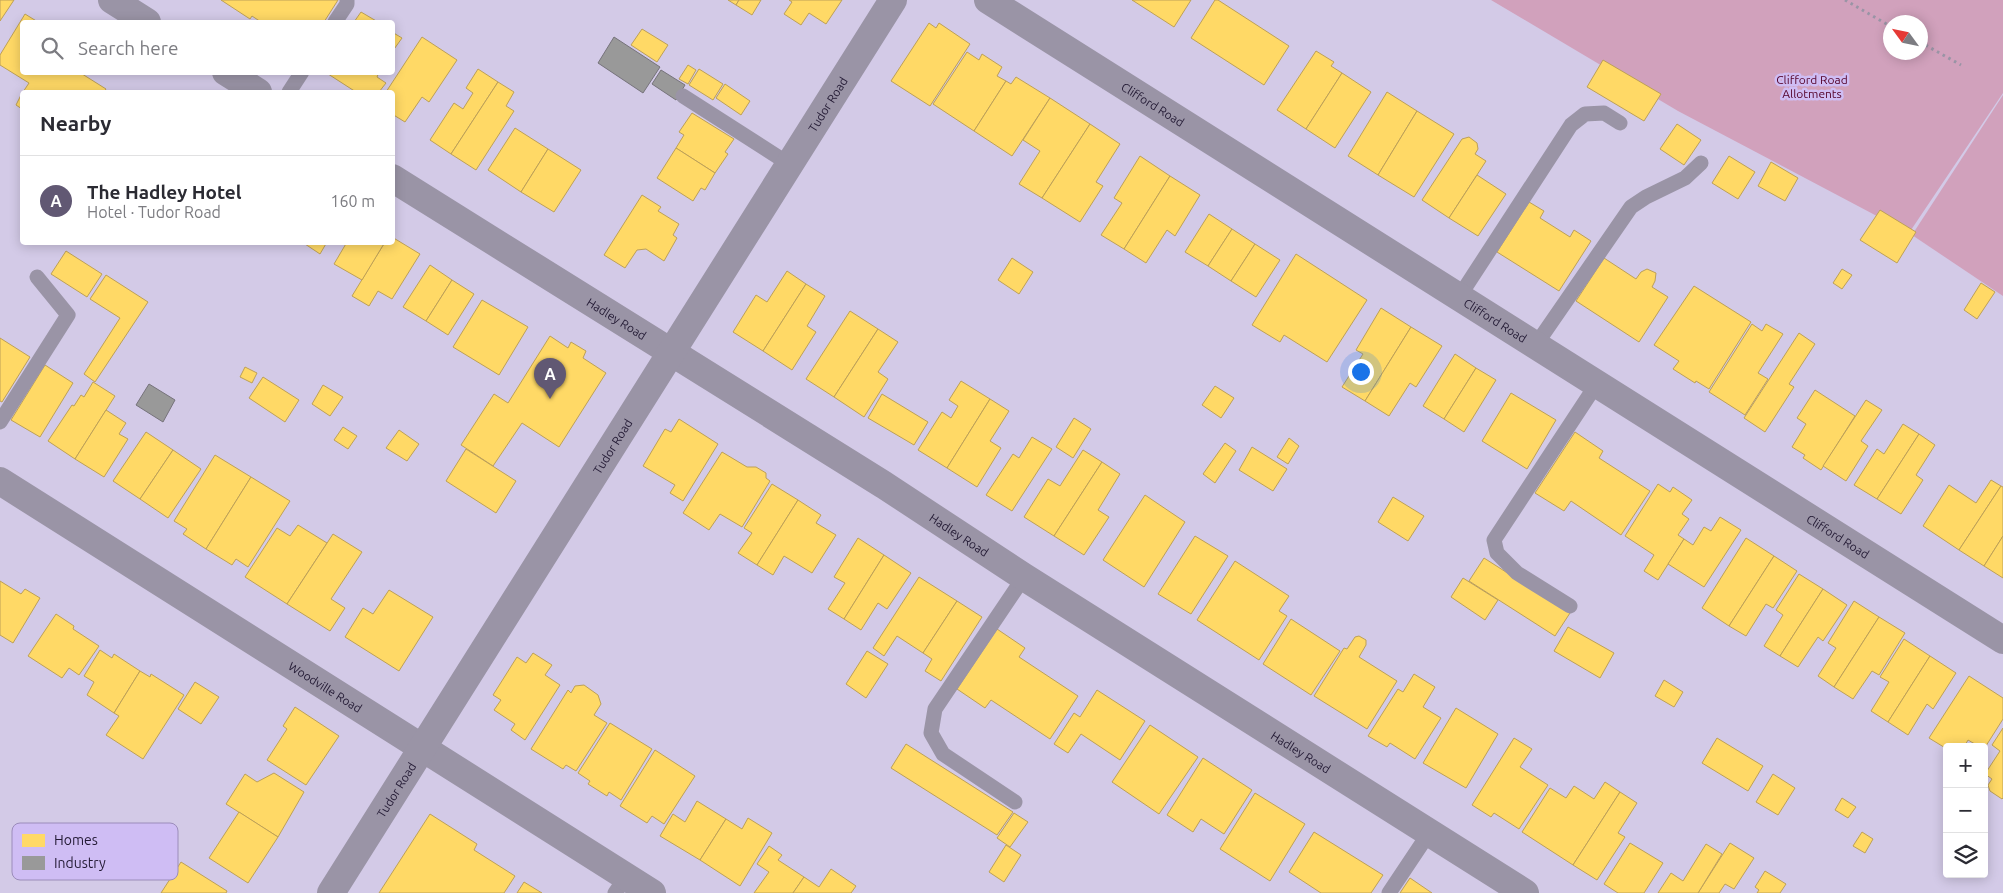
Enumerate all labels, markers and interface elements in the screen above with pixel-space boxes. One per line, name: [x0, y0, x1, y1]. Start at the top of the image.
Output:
north arrow: [1883, 15, 1928, 60]
search box: [20, 20, 395, 75]
icon: search: [38, 34, 66, 62]
text: Search here: [78, 37, 178, 59]
park label: Clifford Road Allotments: [1776, 73, 1848, 100]
street label: Tudor Road: [805, 74, 850, 134]
street label: Clifford Road: [1119, 79, 1187, 129]
text: Nearby: [40, 111, 111, 135]
text: The Hadley Hotel: [87, 181, 242, 203]
text: A: [50, 192, 62, 210]
text: 160 m: [330, 192, 375, 210]
text: Hotel · Tudor Road: [87, 203, 221, 221]
street label: Hadley Road: [585, 295, 649, 342]
street label: Clifford Road: [1462, 295, 1529, 345]
pin: A: [534, 358, 566, 399]
your location: [1348, 359, 1374, 385]
street label: Tudor Road: [590, 416, 634, 476]
street label: Hadley Road: [927, 510, 991, 558]
street label: Clifford Road: [1804, 511, 1872, 561]
street label: Woodville Road: [286, 659, 365, 715]
street label: Hadley Road: [1269, 728, 1333, 775]
map controls: [1943, 743, 1988, 878]
button: +: [1943, 743, 1988, 788]
street label: Tudor Road: [374, 760, 418, 820]
button: −: [1943, 788, 1988, 833]
legend: [12, 823, 178, 880]
text: Homes: [54, 832, 98, 848]
button: layers: [1943, 833, 1988, 878]
text: Industry: [54, 855, 106, 871]

